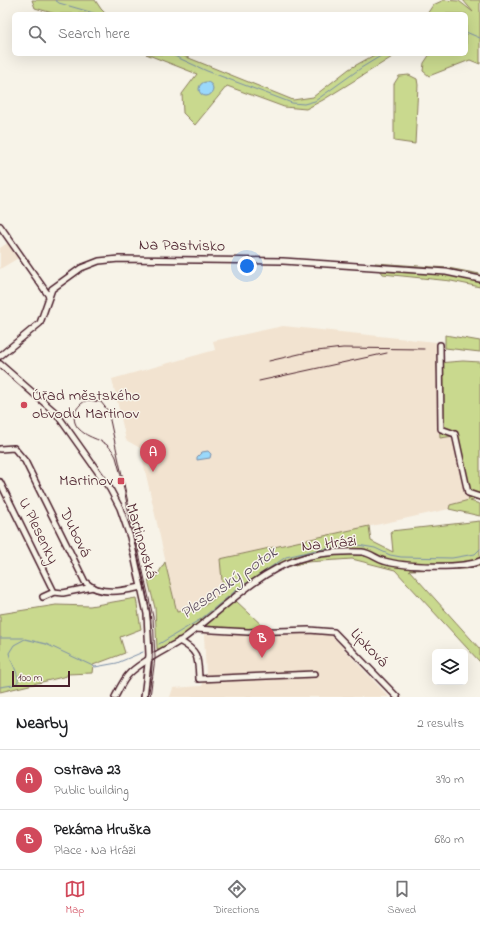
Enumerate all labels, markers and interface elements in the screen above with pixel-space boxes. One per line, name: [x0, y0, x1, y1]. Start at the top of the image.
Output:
search box: [12, 12, 468, 56]
icon: search: [26, 23, 48, 45]
text: Search here: [58, 23, 130, 45]
street label: Na Pastvisko: [139, 233, 225, 259]
your location: [237, 256, 257, 276]
place label: Úřad městského obvodu Martinov: [32, 384, 140, 426]
marker: Úřad městského obvodu Martinov: [19, 400, 29, 410]
pin: A: [140, 439, 166, 472]
place label: Martinov: [59, 469, 114, 493]
marker: Martinov: [116, 476, 126, 486]
street label: U Plesenky: [12, 494, 64, 568]
street label: Martinovská: [119, 501, 163, 581]
street label: Dubová: [52, 504, 97, 562]
street label: Na Hrázi: [300, 529, 358, 559]
water label: Plesenský potok: [175, 539, 284, 627]
street label: Lipková: [344, 623, 394, 673]
pin: B: [249, 625, 275, 658]
map controls: [432, 649, 468, 685]
button: layers: [432, 649, 468, 685]
scale bar: [12, 669, 70, 688]
text: 100 m: [18, 670, 42, 686]
text: Nearby: [16, 711, 68, 736]
text: 2 results: [417, 714, 464, 733]
text: Ostrava 23: [54, 759, 121, 781]
text: A: [25, 770, 33, 789]
text: 390 m: [436, 770, 464, 789]
text: Public building: [54, 781, 129, 800]
text: Pekárna Hruška: [54, 819, 151, 841]
text: B: [25, 830, 33, 849]
text: 680 m: [434, 830, 464, 849]
text: Place · Na Hrázi: [54, 841, 136, 860]
tab: Map: [64, 878, 86, 918]
tab: Directions: [214, 878, 259, 918]
tab: Saved: [387, 878, 416, 918]

